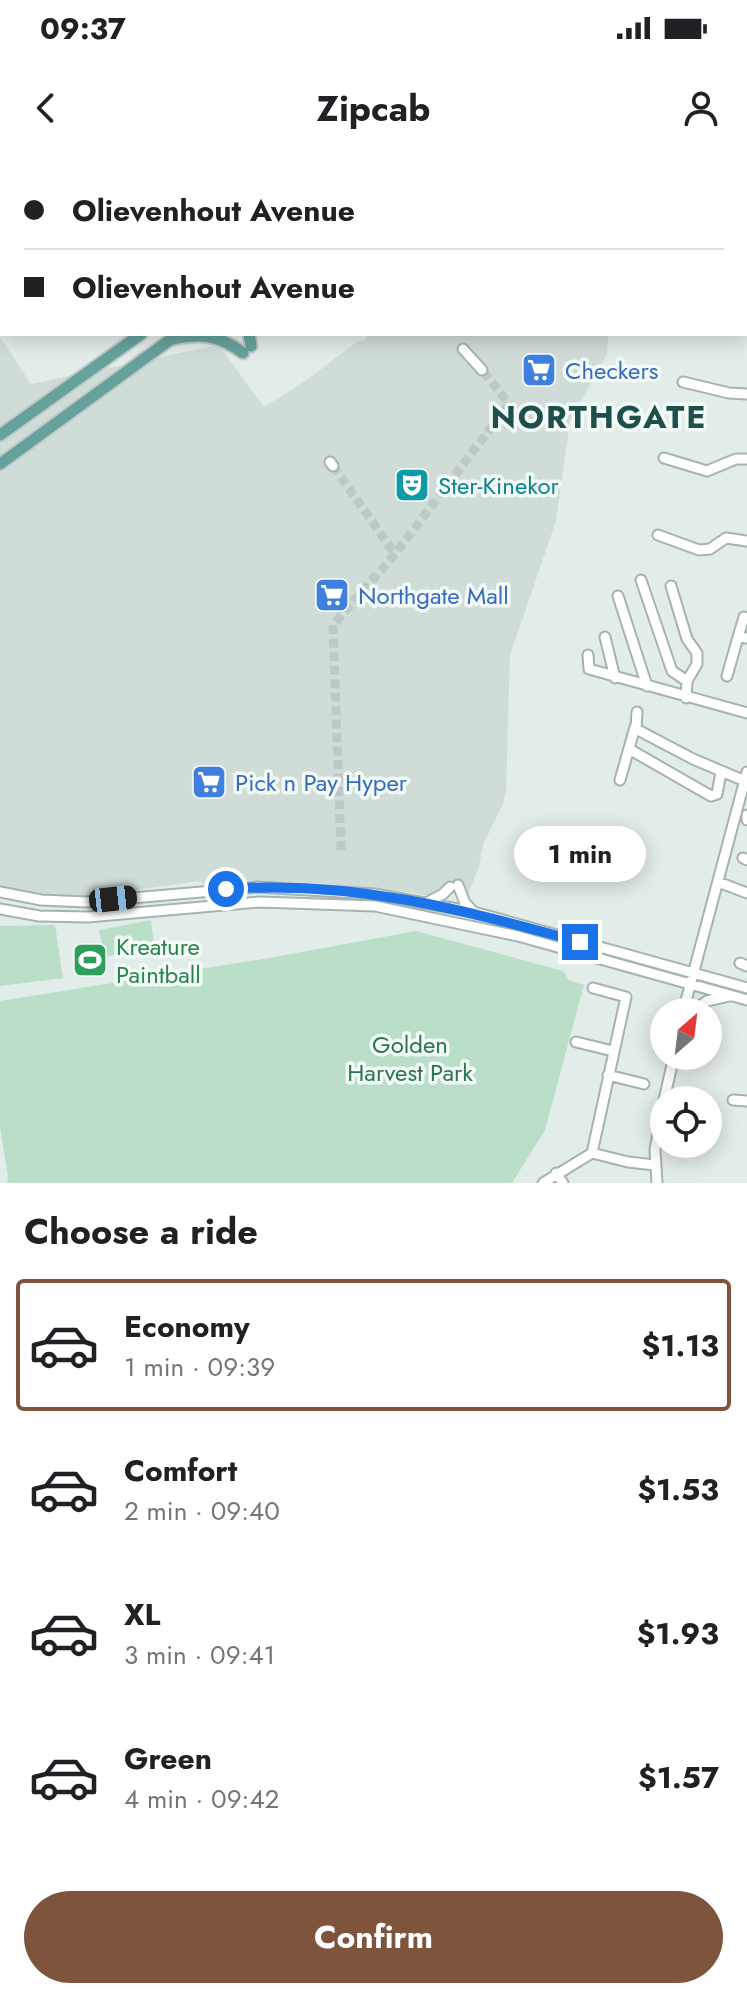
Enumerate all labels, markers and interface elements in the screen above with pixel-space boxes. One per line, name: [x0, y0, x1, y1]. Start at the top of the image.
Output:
text: 09:37: [40, 7, 126, 50]
text: Zipcab: [317, 82, 430, 134]
icon: back: [24, 86, 68, 130]
icon: person: [679, 86, 723, 130]
text: Olievenhout Avenue: [72, 189, 355, 232]
text: Olievenhout Avenue: [72, 266, 355, 309]
supermarket icon: Checkers: [520, 351, 558, 389]
place label: Checkers: [565, 353, 658, 388]
district label: NORTHGATE: [490, 394, 708, 440]
theatre icon: Ster-Kinekor: [393, 466, 431, 504]
place label: Ster-Kinekor: [438, 468, 560, 503]
supermarket icon: Northgate Mall: [313, 576, 351, 614]
place label: Northgate Mall: [358, 578, 509, 613]
supermarket icon: Pick n Pay Hyper: [190, 763, 228, 801]
place label: Pick n Pay Hyper: [235, 765, 408, 800]
callout: 1 min: [514, 826, 646, 882]
text: 1 min: [548, 835, 612, 873]
route start: [208, 871, 244, 907]
car: [88, 885, 138, 913]
route end: [562, 924, 598, 960]
place label: Kreature Paintball: [116, 929, 201, 992]
sports icon: Kreature Paintball: [71, 941, 109, 979]
north arrow: [650, 998, 722, 1070]
map controls: [650, 998, 722, 1158]
park label: Golden Harvest Park: [347, 1027, 473, 1090]
button: locate: [650, 1086, 722, 1158]
text: Choose a ride: [24, 1205, 258, 1257]
text: Economy: [124, 1305, 250, 1348]
icon: car: [28, 1309, 100, 1381]
text: $1.13: [642, 1324, 719, 1367]
text: 1 min · 09:39: [124, 1348, 275, 1386]
text: Comfort: [124, 1449, 237, 1492]
icon: car: [28, 1453, 100, 1525]
text: $1.53: [637, 1468, 719, 1511]
text: 2 min · 09:40: [124, 1492, 280, 1530]
text: XL: [124, 1593, 160, 1636]
icon: car: [28, 1597, 100, 1669]
text: $1.93: [637, 1612, 719, 1655]
text: 3 min · 09:41: [124, 1636, 275, 1674]
text: Green: [124, 1737, 212, 1780]
icon: car: [28, 1741, 100, 1813]
text: $1.57: [638, 1756, 719, 1799]
text: 4 min · 09:42: [124, 1780, 279, 1818]
button: Confirm: [24, 1891, 723, 1983]

